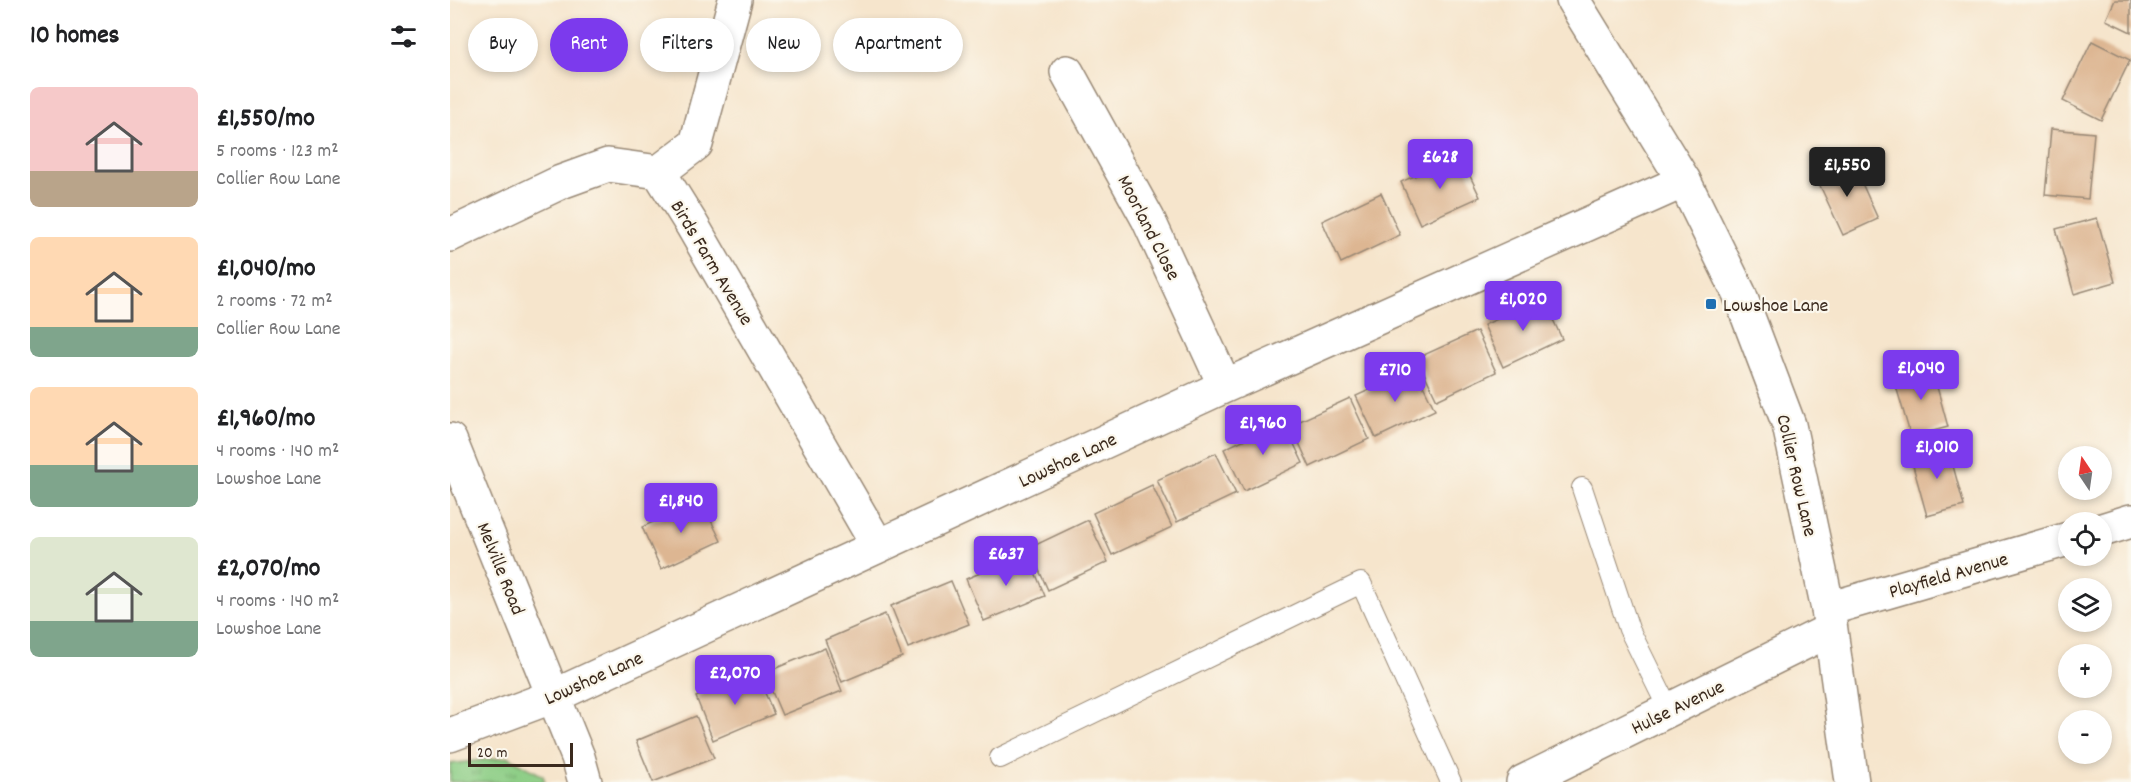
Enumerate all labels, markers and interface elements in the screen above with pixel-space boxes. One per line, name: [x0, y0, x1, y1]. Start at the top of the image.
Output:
text: 10 homes: [30, 18, 120, 55]
chip: Buy: [468, 18, 538, 72]
chip: Rent: [550, 18, 628, 72]
chip: Filters: [640, 18, 734, 72]
chip: New: [746, 18, 821, 72]
chip: Apartment: [833, 18, 963, 72]
icon: filters: [387, 20, 420, 53]
text: £1,550/mo: [216, 101, 315, 138]
icon: home: [78, 111, 150, 183]
text: 5 rooms · 123 m²: [216, 138, 339, 166]
pin: £628: [1404, 139, 1476, 190]
text: £628: [1422, 144, 1458, 172]
pin: £1,550: [1798, 147, 1896, 198]
text: £1,550: [1823, 152, 1871, 180]
text: Collier Row Lane: [216, 166, 340, 194]
street label: Moorland Close: [1109, 171, 1186, 286]
street label: Birds Farm Avenue: [662, 196, 759, 332]
text: £1,040/mo: [216, 251, 316, 288]
icon: home: [78, 261, 150, 333]
pin: £1,020: [1474, 281, 1572, 332]
text: £1,020: [1499, 286, 1547, 314]
text: 2 rooms · 72 m²: [216, 288, 332, 316]
place label: Lowshoe Lane: [1723, 293, 1829, 321]
marker: Lowshoe Lane: [1704, 297, 1718, 311]
text: Collier Row Lane: [216, 316, 340, 344]
pin: £1,040: [1872, 350, 1970, 401]
pin: £710: [1359, 352, 1431, 403]
text: £1,040: [1897, 355, 1945, 383]
text: £710: [1379, 357, 1411, 385]
text: £1,960/mo: [216, 401, 315, 438]
pin: £1,960: [1214, 405, 1312, 456]
text: £1,960: [1239, 410, 1287, 438]
icon: home: [78, 411, 150, 483]
street label: Collier Row Lane: [1767, 412, 1823, 540]
street label: Lowshoe Lane: [1015, 427, 1122, 497]
pin: £1,010: [1888, 429, 1986, 480]
text: £1,010: [1915, 434, 1959, 462]
text: 4 rooms · 140 m²: [216, 438, 339, 466]
north arrow: [2058, 446, 2112, 500]
map controls: [2058, 446, 2112, 764]
text: Lowshoe Lane: [216, 466, 321, 494]
pin: £1,840: [632, 483, 730, 534]
text: £1,840: [658, 488, 704, 516]
button: locate: [2058, 512, 2112, 566]
street label: Melville Road: [468, 519, 530, 620]
pin: £637: [970, 536, 1042, 587]
text: £637: [988, 541, 1024, 569]
street label: Playfield Avenue: [1886, 546, 2012, 607]
text: £2,070/mo: [216, 551, 320, 588]
icon: home: [78, 561, 150, 633]
button: layers: [2058, 578, 2112, 632]
text: 4 rooms · 140 m²: [216, 588, 339, 616]
text: Lowshoe Lane: [216, 616, 321, 644]
button: +: [2058, 644, 2112, 698]
street label: Lowshoe Lane: [540, 645, 648, 714]
pin: £2,070: [686, 655, 784, 706]
text: £2,070: [709, 660, 761, 688]
street label: Hulse Avenue: [1627, 674, 1730, 743]
button: −: [2058, 710, 2112, 764]
scale bar: [468, 740, 573, 768]
text: 20 m: [477, 742, 507, 765]

